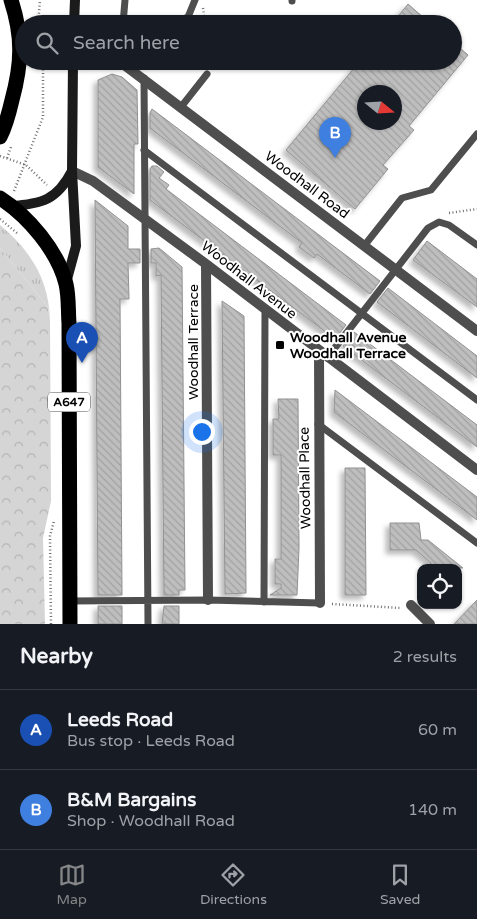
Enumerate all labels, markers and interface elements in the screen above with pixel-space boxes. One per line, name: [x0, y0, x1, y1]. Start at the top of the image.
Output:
search box: [15, 15, 462, 70]
icon: search: [33, 29, 61, 57]
text: Search here: [73, 32, 180, 54]
north arrow: [357, 85, 402, 130]
pin: B: [319, 117, 351, 158]
street label: Woodhall Road: [261, 148, 353, 222]
street label: Woodhall Avenue: [198, 237, 300, 323]
street label: Woodhall Terrace: [185, 284, 202, 400]
pin: A: [66, 322, 98, 363]
place label: Woodhall Avenue Woodhall Terrace: [290, 329, 407, 362]
marker: Woodhall Avenue Woodhall Terrace: [274, 339, 286, 351]
road number: A647: [48, 392, 90, 412]
your location: [189, 419, 215, 445]
street label: Woodhall Place: [296, 427, 314, 529]
map controls: [417, 564, 462, 609]
button: locate: [417, 564, 462, 609]
text: Nearby: [20, 644, 93, 669]
text: 2 results: [393, 647, 457, 667]
text: Leeds Road: [67, 709, 173, 731]
text: A: [30, 720, 42, 740]
text: 60 m: [418, 720, 457, 740]
text: Bus stop · Leeds Road: [67, 731, 235, 751]
text: B&M Bargains: [67, 789, 196, 811]
text: B: [30, 800, 42, 820]
text: 140 m: [408, 800, 457, 820]
text: Shop · Woodhall Road: [67, 811, 235, 831]
tab: Map: [57, 861, 87, 908]
tab: Directions: [200, 861, 267, 908]
tab: Saved: [380, 861, 420, 908]

